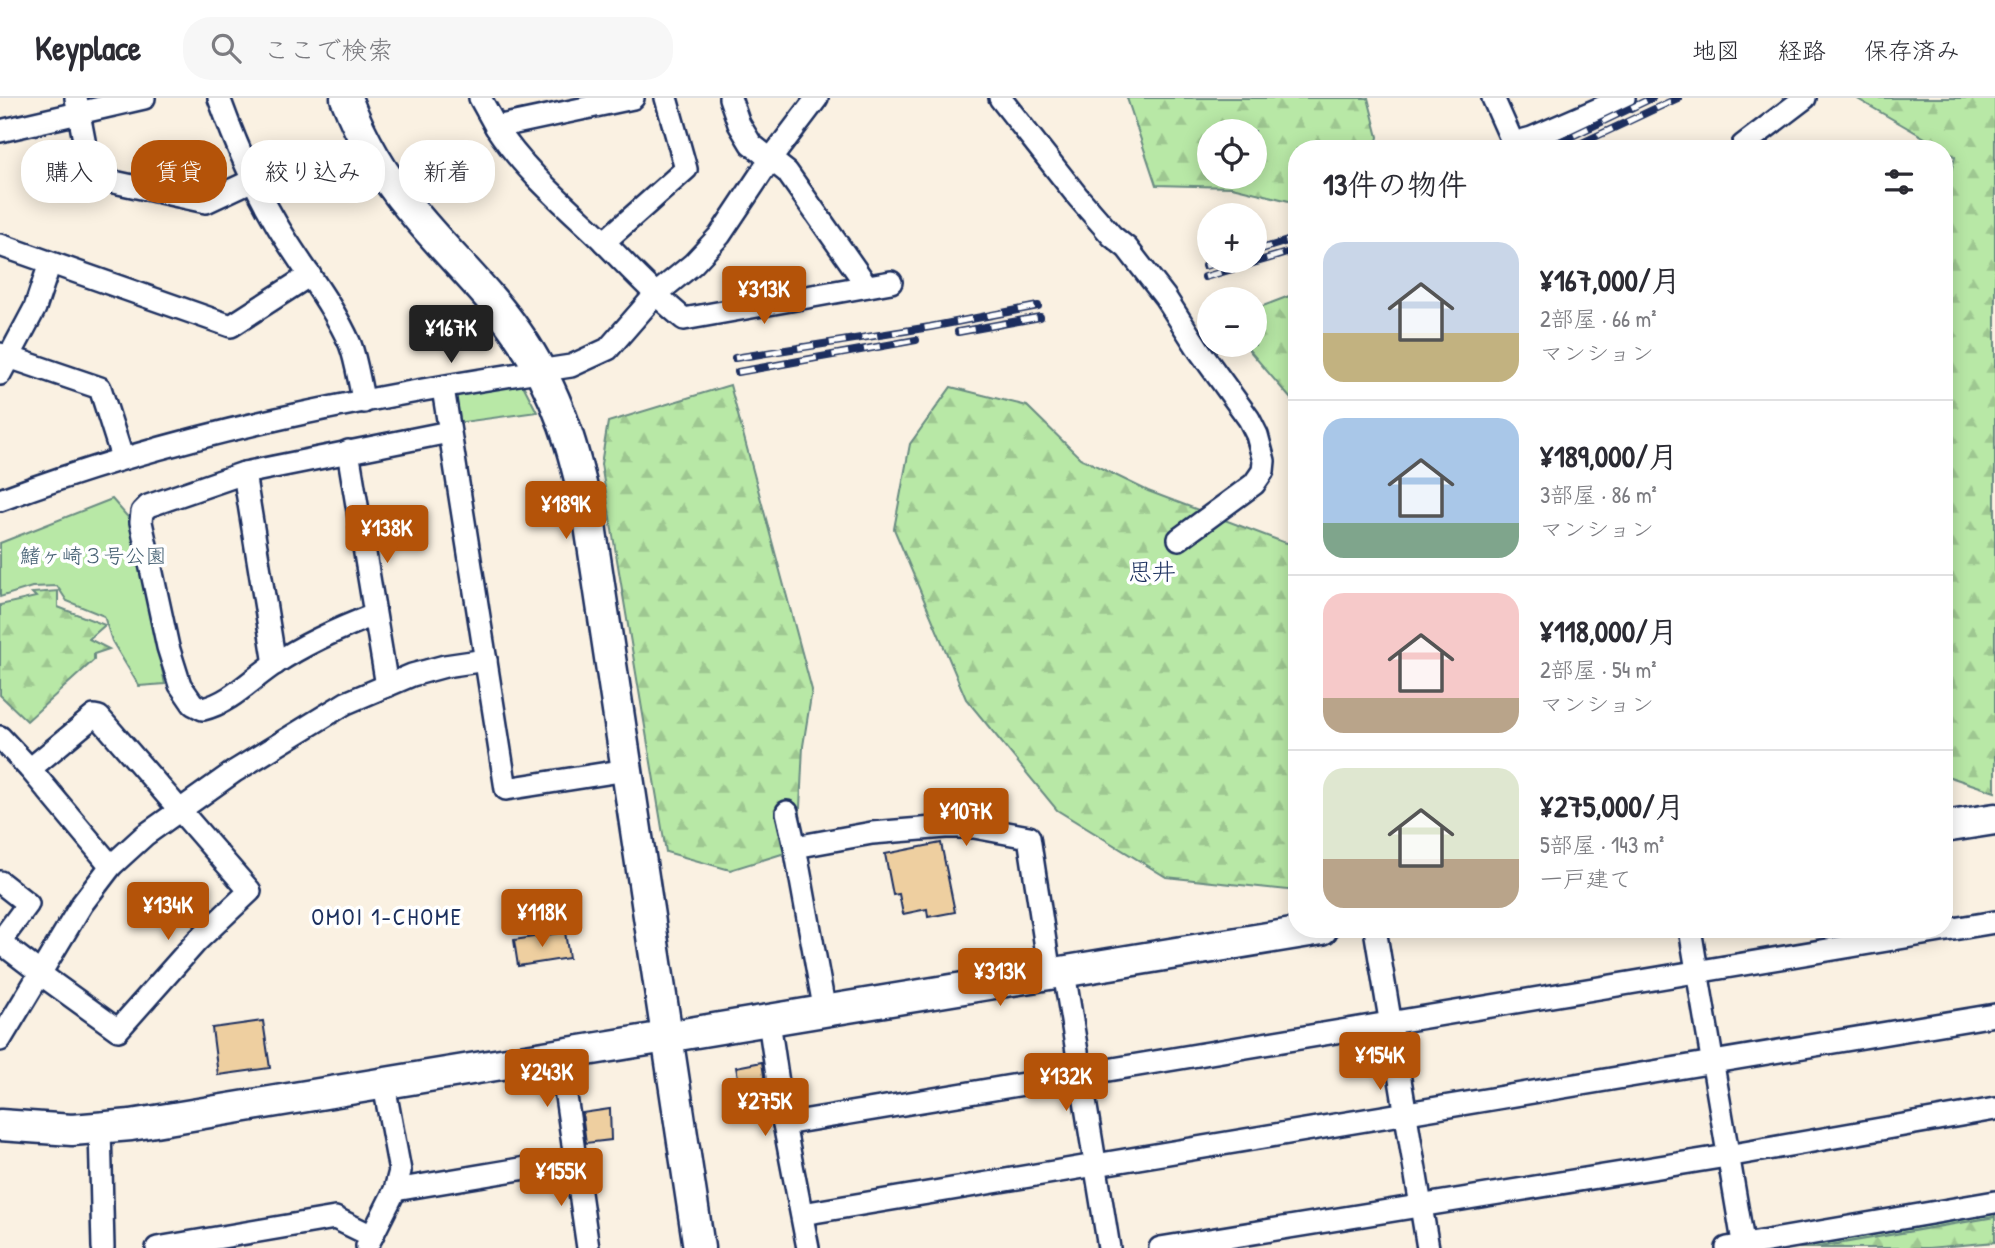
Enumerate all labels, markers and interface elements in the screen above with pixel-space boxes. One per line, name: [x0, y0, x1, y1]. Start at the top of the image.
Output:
search box: [183, 17, 673, 80]
text: Keyplace: [35, 26, 141, 70]
icon: search: [207, 29, 245, 67]
text: ここで検索: [263, 32, 393, 67]
text: 地図: [1692, 34, 1740, 66]
text: 経路: [1778, 34, 1826, 66]
text: 保存済み: [1864, 34, 1960, 66]
map controls: [1197, 119, 1267, 357]
button: locate: [1197, 119, 1267, 189]
chip: 購入: [21, 140, 117, 203]
chip: 賃貸: [131, 140, 227, 203]
chip: 絞り込み: [241, 140, 385, 203]
chip: 新着: [399, 140, 495, 203]
icon: filters: [1880, 163, 1918, 201]
text: 13件の物件: [1323, 164, 1467, 204]
button: +: [1197, 203, 1267, 273]
text: ¥167,000/月: [1540, 260, 1681, 300]
pin: ¥313K: [715, 266, 813, 326]
icon: home: [1379, 270, 1463, 354]
text: ¥313K: [738, 273, 790, 304]
button: −: [1197, 287, 1267, 357]
text: 2部屋 · 66 m²: [1540, 303, 1657, 334]
pin: ¥167K: [402, 306, 500, 365]
text: ¥167K: [425, 312, 477, 343]
text: マンション: [1540, 337, 1654, 368]
text: ¥189,000/月: [1540, 436, 1678, 476]
icon: home: [1379, 446, 1463, 530]
text: 3部屋 · 86 m²: [1540, 479, 1657, 510]
pin: ¥189K: [517, 482, 615, 541]
text: ¥189K: [541, 488, 591, 519]
pin: ¥138K: [338, 505, 436, 565]
text: ¥138K: [361, 512, 413, 543]
text: マンション: [1540, 513, 1654, 544]
park label: 鰭ヶ崎３号公園: [20, 541, 167, 570]
district label: 思井: [1128, 555, 1176, 587]
text: ¥118,000/月: [1540, 611, 1678, 651]
icon: home: [1379, 621, 1463, 705]
text: 2部屋 · 54 m²: [1540, 654, 1657, 685]
text: マンション: [1540, 688, 1654, 719]
text: ¥275,000/月: [1540, 786, 1685, 826]
pin: ¥107K: [917, 788, 1015, 848]
text: ¥107K: [940, 795, 992, 826]
icon: home: [1379, 796, 1463, 880]
text: 5部屋 · 143 m²: [1540, 829, 1664, 860]
text: 一戸建て: [1540, 863, 1632, 894]
pin: ¥134K: [119, 882, 217, 942]
text: ¥134K: [143, 889, 193, 920]
pin: ¥118K: [493, 890, 591, 949]
text: ¥118K: [517, 896, 567, 927]
district label: OMOI 1-CHOME: [311, 901, 463, 932]
pin: ¥313K: [951, 948, 1049, 1008]
text: ¥313K: [974, 955, 1026, 986]
pin: ¥154K: [1331, 1032, 1429, 1092]
text: ¥154K: [1355, 1039, 1405, 1070]
pin: ¥243K: [498, 1049, 596, 1109]
pin: ¥132K: [1017, 1054, 1115, 1113]
text: ¥243K: [521, 1056, 573, 1087]
text: ¥132K: [1040, 1060, 1092, 1091]
pin: ¥275K: [716, 1079, 814, 1138]
text: ¥275K: [738, 1085, 792, 1116]
pin: ¥155K: [512, 1148, 610, 1208]
text: ¥155K: [536, 1155, 586, 1186]

